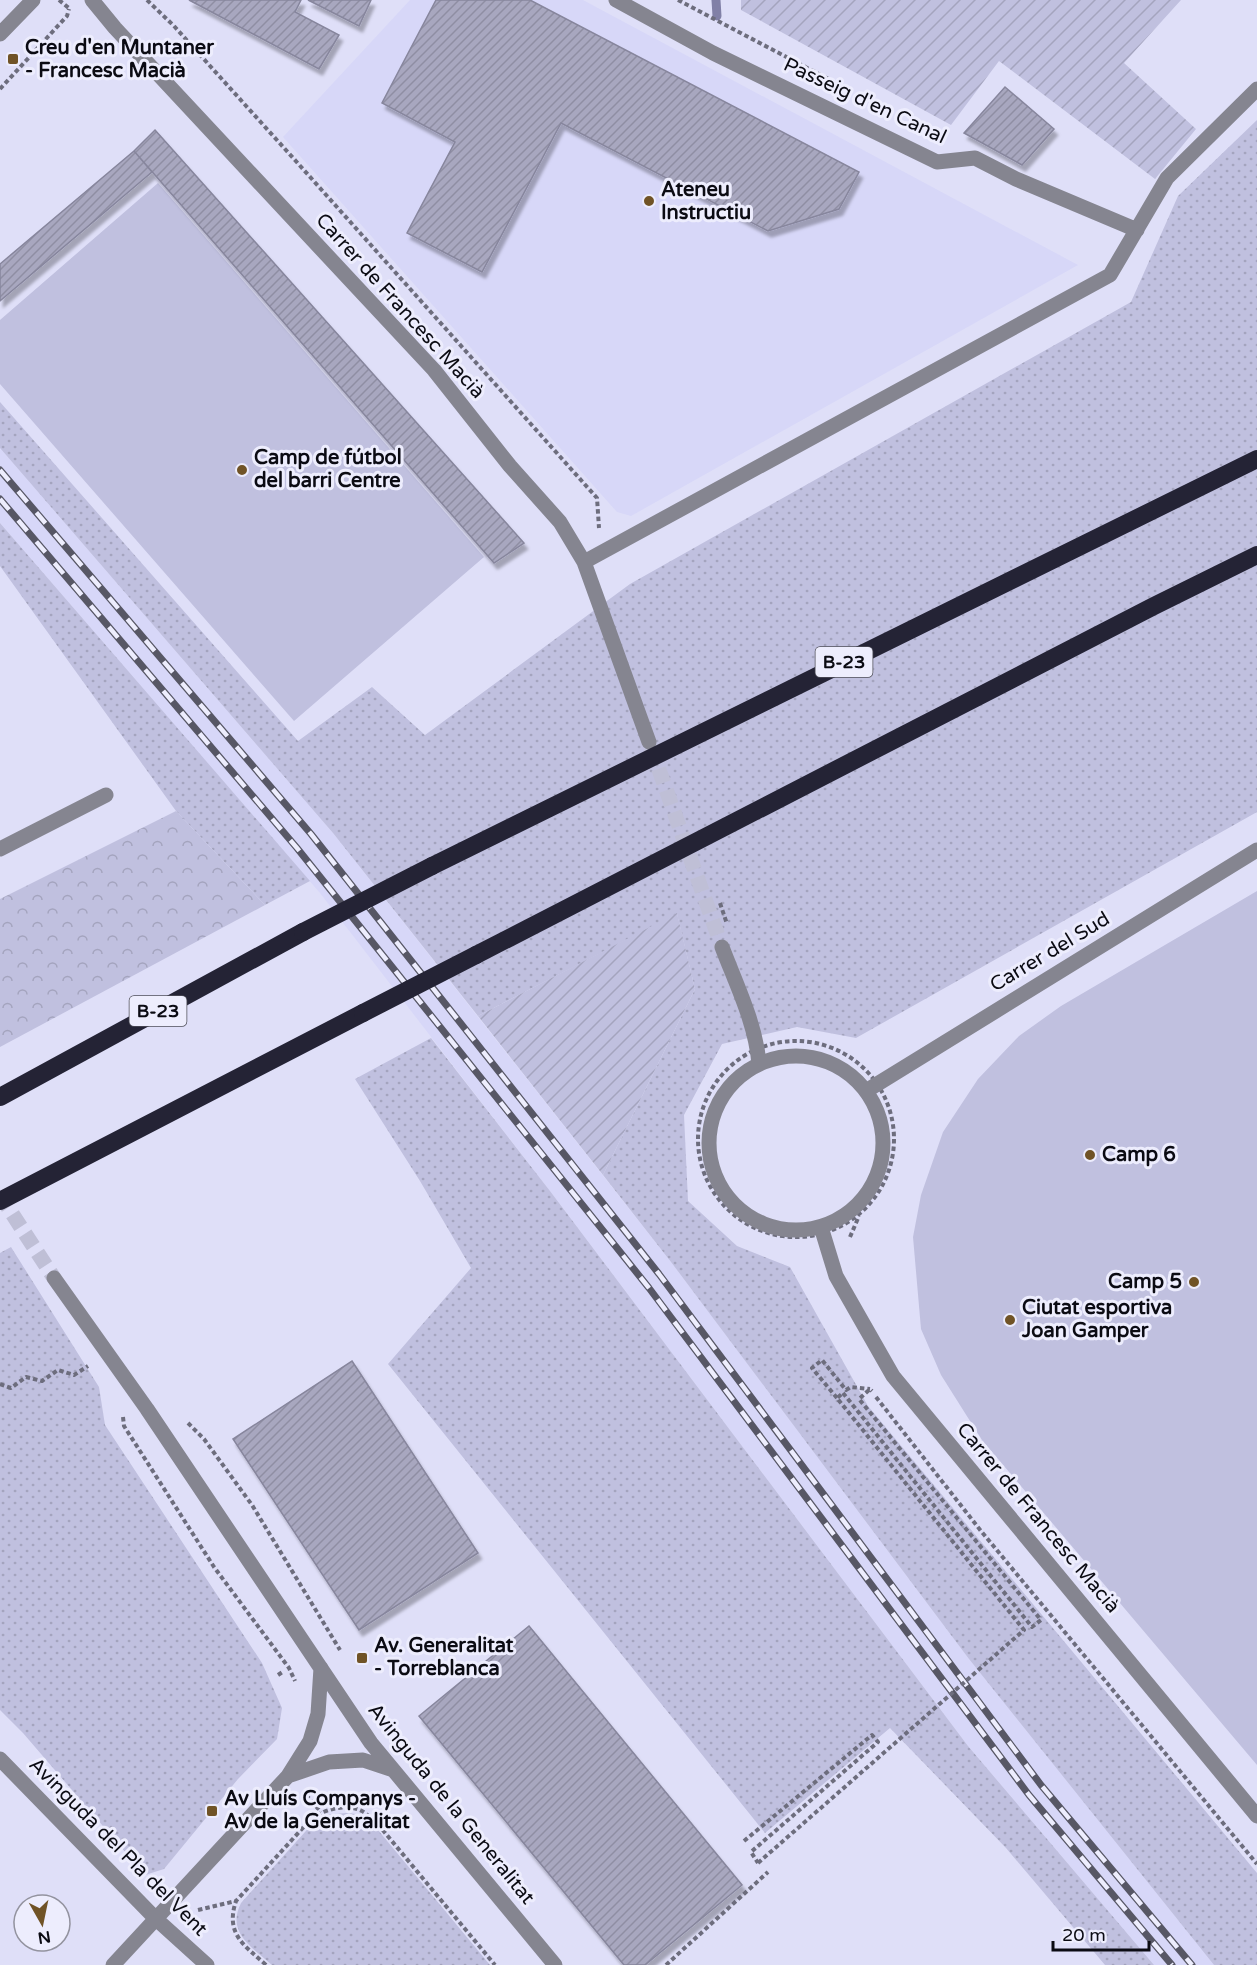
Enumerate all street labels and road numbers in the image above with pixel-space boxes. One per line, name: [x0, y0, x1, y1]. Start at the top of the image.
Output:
street label: Passeig d'en Canal: [780, 53, 950, 149]
street label: Carrer de Francesc Macià: [310, 208, 490, 404]
road number: B-23: [816, 647, 872, 677]
street label: Carrer del Sud: [986, 907, 1114, 997]
road number: B-23: [130, 996, 186, 1026]
street label: Carrer de Francesc Macià: [951, 1418, 1125, 1618]
street label: Avinguda de la Generalitat: [363, 1699, 540, 1910]
street label: Avinguda del Pla del Vent: [24, 1753, 212, 1941]

